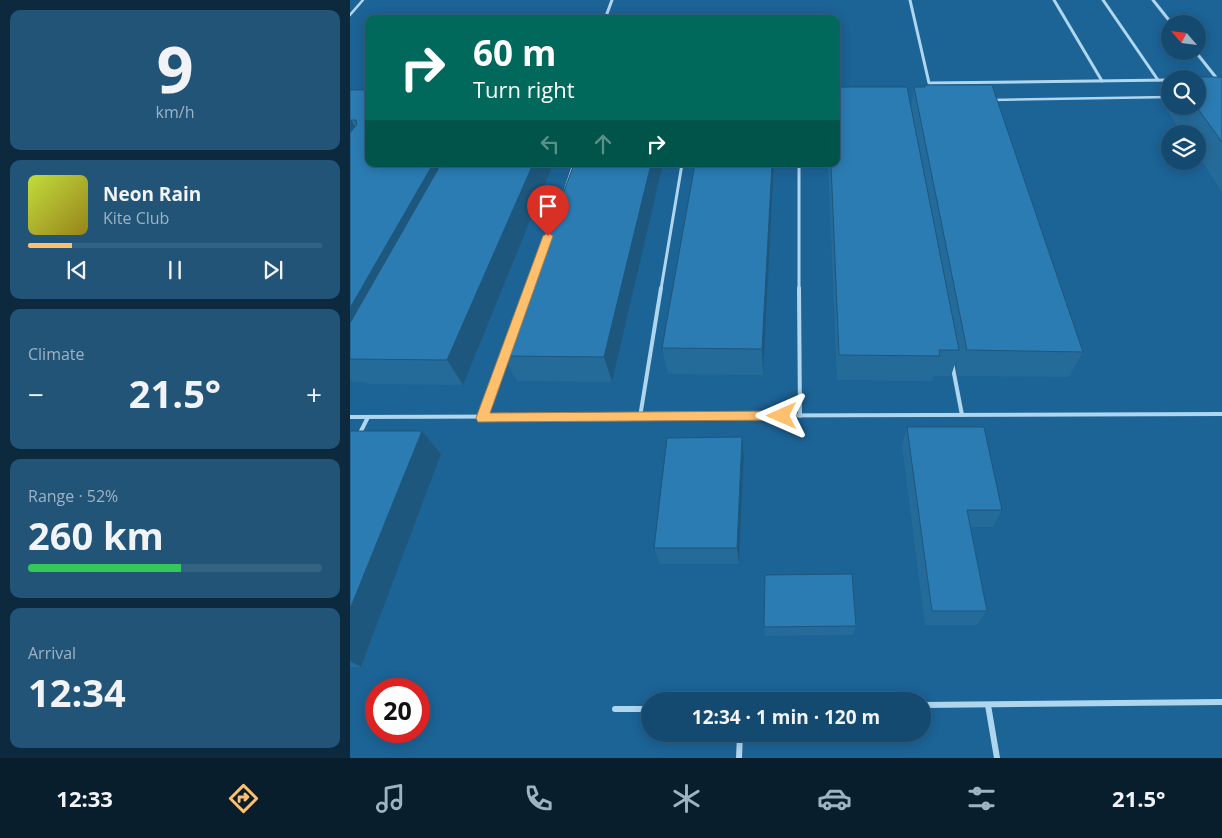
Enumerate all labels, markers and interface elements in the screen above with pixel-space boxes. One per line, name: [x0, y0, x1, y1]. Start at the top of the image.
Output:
north arrow: [1161, 15, 1206, 60]
map controls: [1161, 15, 1206, 170]
text: 9: [156, 24, 194, 112]
text: 60 m: [473, 29, 556, 76]
icon: right: [390, 35, 455, 100]
button: search: [1161, 70, 1206, 115]
text: Turn right: [473, 74, 575, 104]
text: km/h: [156, 101, 194, 123]
button: layers: [1161, 125, 1206, 170]
icon: left: [536, 130, 564, 158]
icon: ahead: [589, 130, 617, 158]
icon: right: [642, 130, 670, 158]
text: Neon Rain: [103, 181, 201, 207]
pin: [527, 185, 569, 236]
icon: arrive: [534, 192, 562, 220]
text: Kite Club: [103, 207, 169, 229]
icon: previous: [63, 256, 91, 284]
icon: pause: [161, 256, 189, 284]
icon: next: [259, 256, 287, 284]
text: Climate: [28, 343, 85, 365]
text: 21.5°: [129, 367, 221, 419]
text: −: [28, 375, 44, 413]
text: +: [306, 375, 322, 413]
position arrow: [755, 389, 807, 441]
text: Range · 52%: [28, 485, 118, 507]
text: 260 km: [28, 509, 164, 561]
text: Arrival: [28, 642, 76, 664]
text: 12:34: [28, 666, 126, 718]
speed limit sign: 20: [365, 678, 430, 743]
text: 12:34 · 1 min · 120 m: [692, 704, 880, 730]
icon: directions: [226, 781, 261, 816]
icon: music: [373, 781, 408, 816]
icon: phone: [521, 781, 556, 816]
icon: climate: [669, 781, 704, 816]
icon: car: [817, 781, 852, 816]
icon: filters: [964, 781, 999, 816]
text: 12:33: [56, 783, 113, 813]
text: 21.5°: [1112, 783, 1166, 813]

